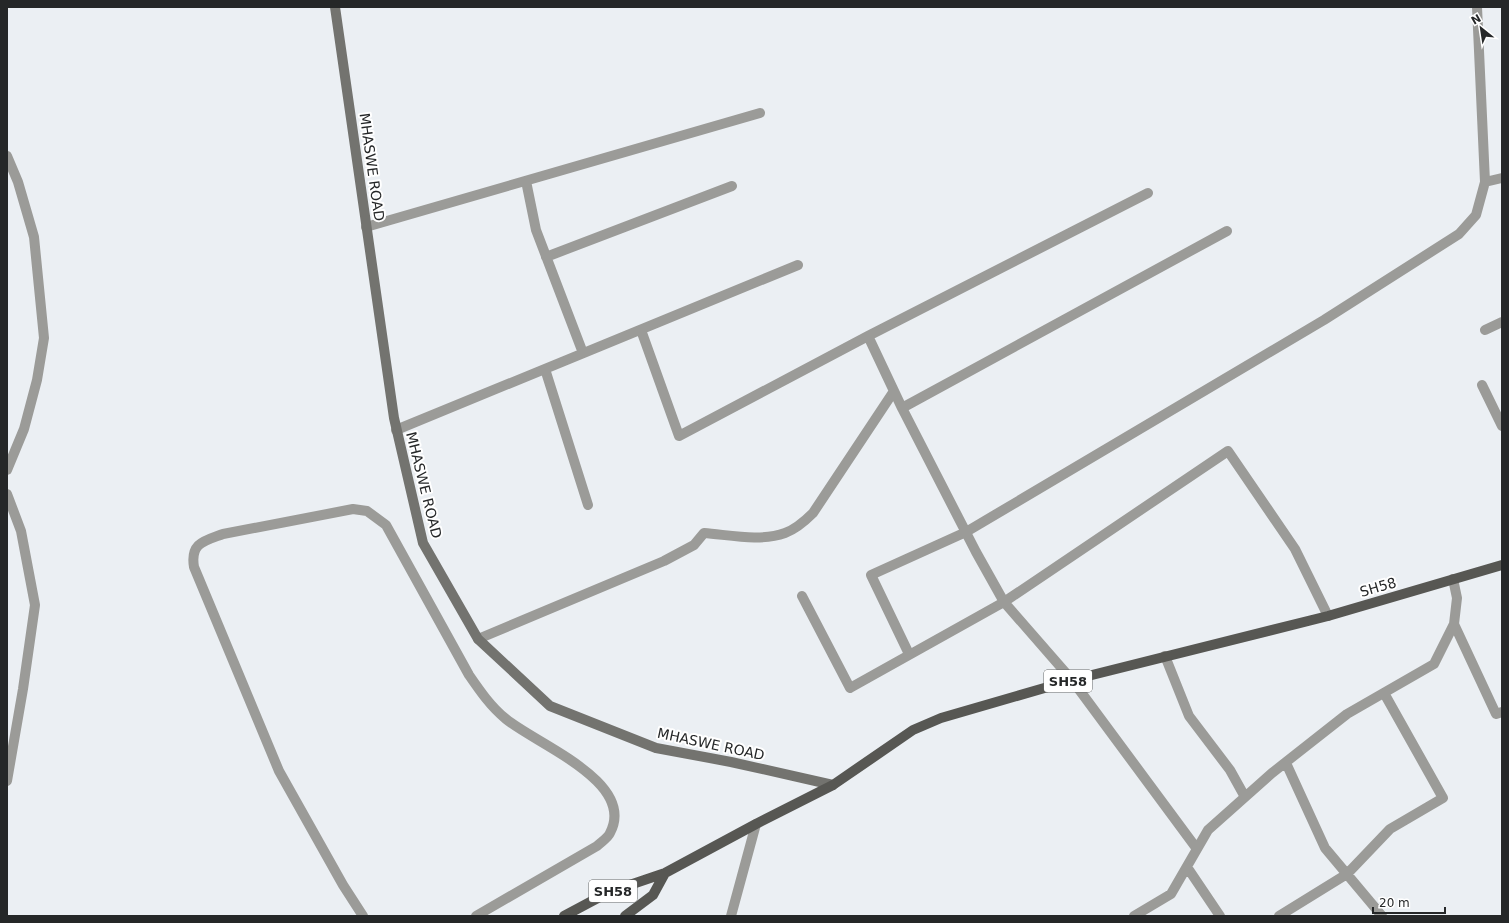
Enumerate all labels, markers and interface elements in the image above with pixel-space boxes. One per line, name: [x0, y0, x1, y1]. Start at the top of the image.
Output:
north arrow: [1461, 8, 1501, 48]
text: N: [1469, 12, 1483, 28]
street label: MHASWE ROAD: [356, 112, 388, 222]
street label: MHASWE ROAD: [403, 430, 445, 540]
street label: SH58: [1358, 574, 1398, 600]
road number: SH58: [1044, 670, 1092, 692]
street label: MHASWE ROAD: [656, 725, 766, 763]
road number: SH58: [589, 880, 637, 902]
scale bar: [1373, 889, 1445, 915]
text: 20 m: [1379, 896, 1410, 910]

